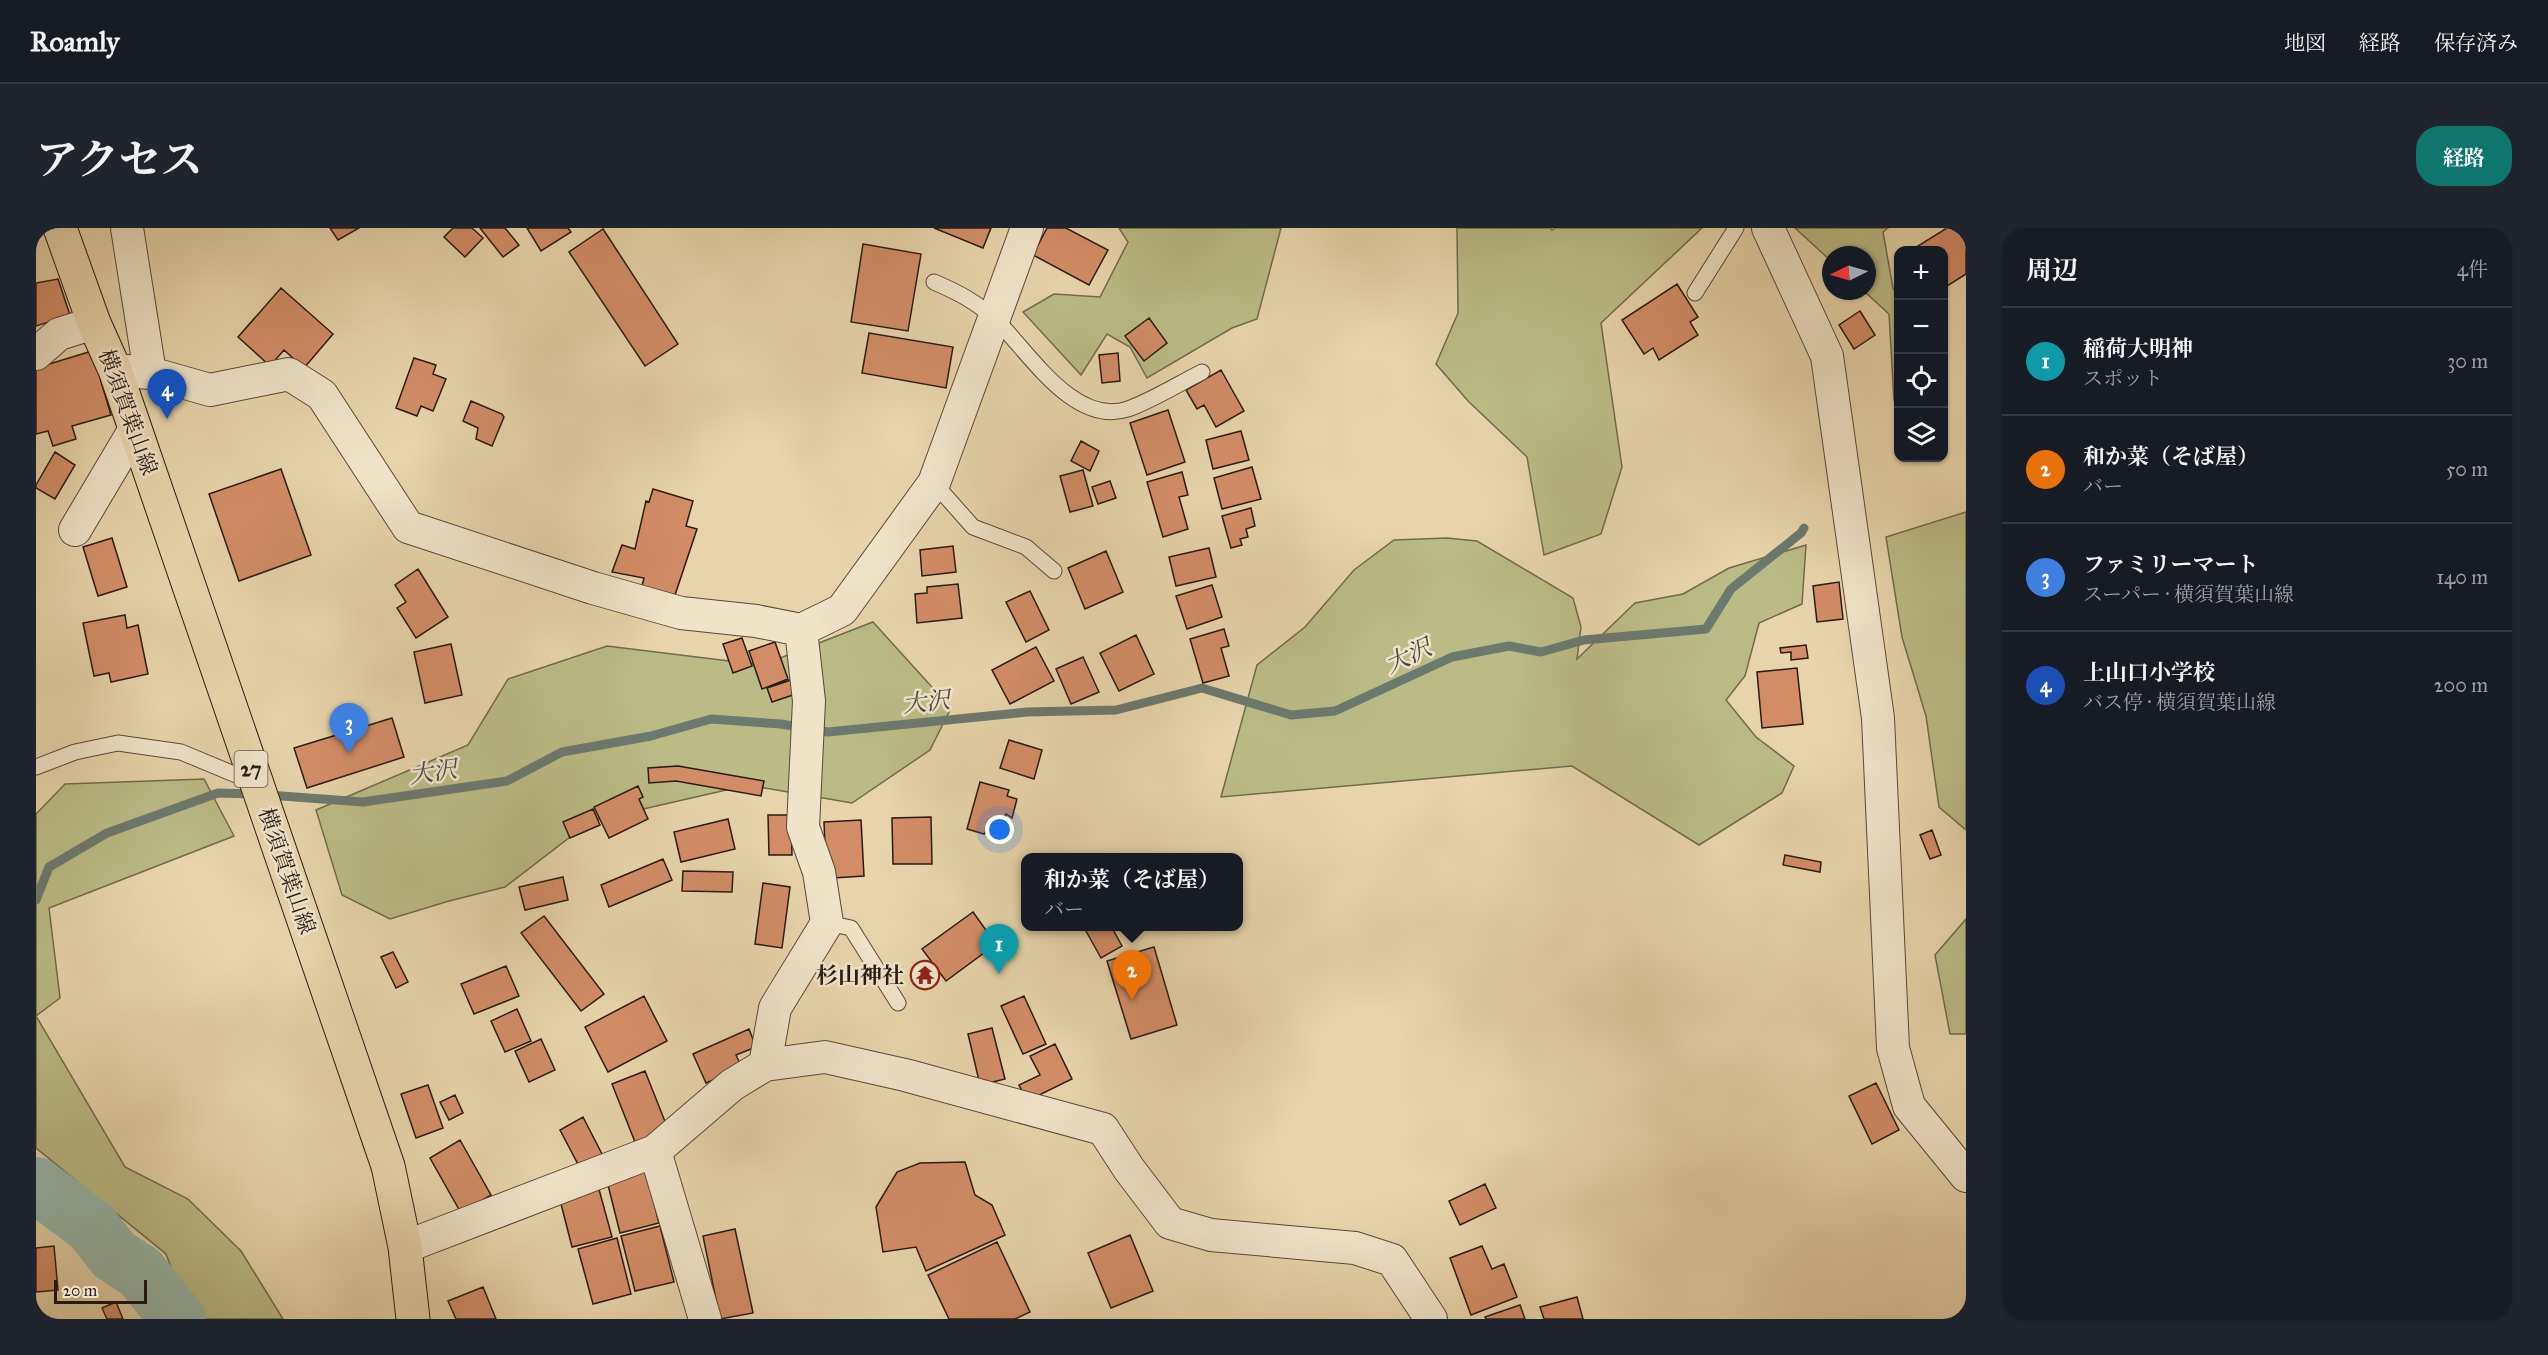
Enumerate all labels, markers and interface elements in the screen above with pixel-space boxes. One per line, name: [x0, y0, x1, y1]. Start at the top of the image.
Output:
text: Roamly: [30, 24, 119, 59]
text: 地図: [2284, 30, 2326, 56]
text: 経路: [2359, 30, 2401, 56]
text: 保存済み: [2434, 30, 2518, 56]
button: 経路: [2416, 126, 2512, 186]
text: アクセス: [36, 134, 203, 186]
north arrow: [1822, 246, 1876, 300]
map controls: [1894, 246, 1948, 462]
button: +: [1894, 246, 1948, 300]
text: 周辺: [2026, 254, 2078, 286]
text: 4件: [2457, 257, 2488, 281]
button: −: [1894, 300, 1948, 354]
text: 稲荷大明神: [2083, 335, 2193, 362]
street label: 横須賀葉山線: [93, 345, 163, 479]
text: 1: [2042, 349, 2049, 373]
text: 30 m: [2447, 349, 2488, 373]
button: locate: [1894, 354, 1948, 408]
text: スポット: [2083, 366, 2163, 390]
pin: 4: [148, 370, 186, 419]
button: layers: [1894, 408, 1948, 462]
text: 和か菜（そば屋）: [2083, 443, 2259, 470]
text: 2: [2041, 457, 2050, 481]
text: 50 m: [2446, 457, 2488, 481]
text: バー: [2083, 474, 2123, 498]
text: ファミリーマート: [2083, 551, 2259, 578]
text: 3: [2042, 565, 2050, 589]
text: 140 m: [2436, 565, 2488, 589]
text: スーパー · 横須賀葉山線: [2083, 582, 2294, 606]
water label: 大沢: [1380, 631, 1439, 680]
text: 上山口小学校: [2083, 659, 2215, 686]
text: 4: [2040, 673, 2051, 697]
text: 200 m: [2434, 673, 2488, 697]
water label: 大沢: [901, 684, 954, 719]
text: バス停 · 横須賀葉山線: [2083, 690, 2276, 714]
pin: 3: [330, 704, 368, 753]
road number: 27: [234, 751, 268, 787]
water label: 大沢: [407, 753, 462, 790]
street label: 横須賀葉山線: [253, 804, 321, 938]
your location: [985, 815, 1014, 844]
popup: [1021, 853, 1243, 931]
text: 和か菜（そば屋）: [1044, 866, 1220, 893]
text: バー: [1044, 897, 1084, 921]
pin: 1: [980, 924, 1018, 974]
pin: 2: [1112, 950, 1152, 1000]
temple icon: 杉山神社: [909, 959, 941, 991]
place label: 杉山神社: [816, 962, 904, 989]
scale bar: [54, 1277, 147, 1304]
text: 20 m: [63, 1281, 97, 1300]

